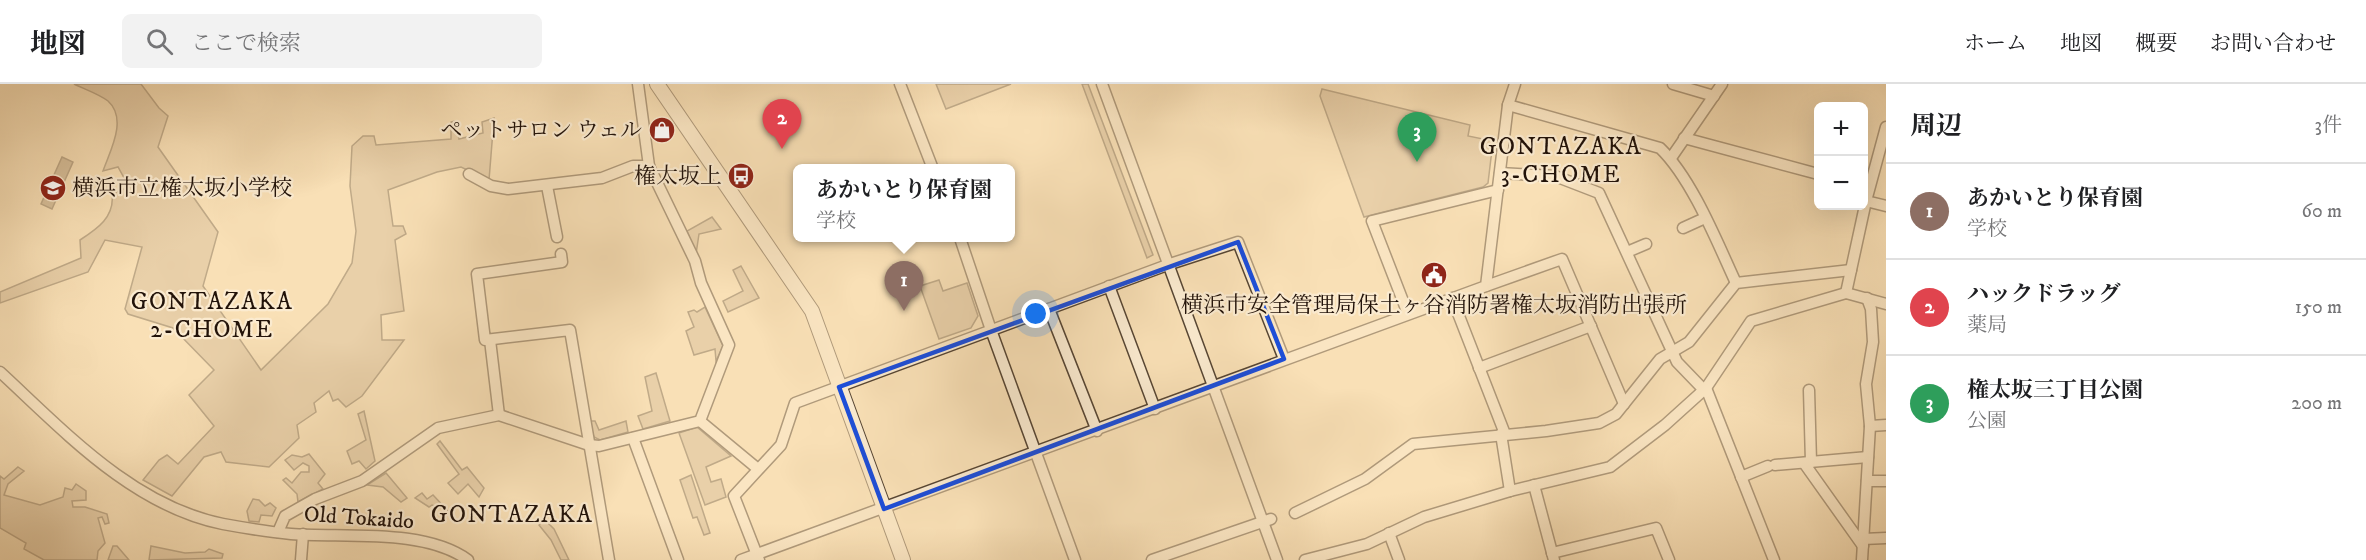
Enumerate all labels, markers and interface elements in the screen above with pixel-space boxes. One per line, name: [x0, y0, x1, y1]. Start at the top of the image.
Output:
search box: [122, 14, 542, 68]
icon: search: [143, 25, 176, 58]
text: 地図: [30, 27, 86, 62]
text: ここで検索: [191, 30, 301, 57]
text: ホーム: [1964, 31, 2027, 57]
text: 地図: [2060, 31, 2102, 57]
text: 概要: [2135, 31, 2177, 57]
text: お問い合わせ: [2210, 31, 2336, 57]
pin: 2: [762, 100, 802, 149]
map controls: [1814, 102, 1868, 210]
button: +: [1814, 102, 1868, 156]
text: 周辺: [1910, 110, 1962, 143]
pin: 3: [1398, 112, 1436, 162]
text: 3件: [2315, 113, 2342, 138]
shop icon: ペットサロン ウェル: [647, 115, 677, 145]
place label: ペットサロン ウェル: [440, 117, 642, 144]
district label: GONTAZAKA 3-CHOME: [1480, 132, 1642, 190]
button: −: [1814, 156, 1868, 210]
bus stop icon: 権太坂上: [726, 161, 756, 191]
place label: 権太坂上: [634, 163, 722, 190]
popup: [793, 164, 1015, 242]
school or university icon: 横浜市立権太坂小学校: [38, 173, 68, 203]
place label: 横浜市立権太坂小学校: [72, 175, 292, 202]
text: あかいとり保育園: [816, 177, 992, 204]
text: あかいとり保育園: [1967, 185, 2143, 212]
text: 1: [1926, 199, 1933, 224]
text: 60 m: [2302, 199, 2342, 224]
text: 学校: [816, 209, 856, 234]
text: 学校: [1967, 217, 2007, 242]
public building icon: 横浜市安全管理局保土ヶ谷消防署権太坂消防出張所: [1419, 260, 1449, 290]
pin: 1: [884, 262, 924, 311]
text: ハックドラッグ: [1967, 281, 2121, 308]
district label: GONTAZAKA 2-CHOME: [131, 287, 293, 345]
place label: 横浜市安全管理局保土ヶ谷消防署権太坂消防出張所: [1181, 292, 1687, 319]
text: 2: [1925, 295, 1934, 320]
text: 150 m: [2295, 295, 2342, 320]
your location: [1021, 299, 1050, 328]
text: 薬局: [1967, 313, 2007, 338]
text: 権太坂三丁目公園: [1967, 377, 2143, 404]
text: 3: [1926, 391, 1933, 416]
text: 200 m: [2291, 391, 2342, 416]
text: 公園: [1967, 409, 2007, 434]
district label: GONTAZAKA: [431, 500, 593, 530]
street label: Old Tokaido: [303, 501, 415, 535]

